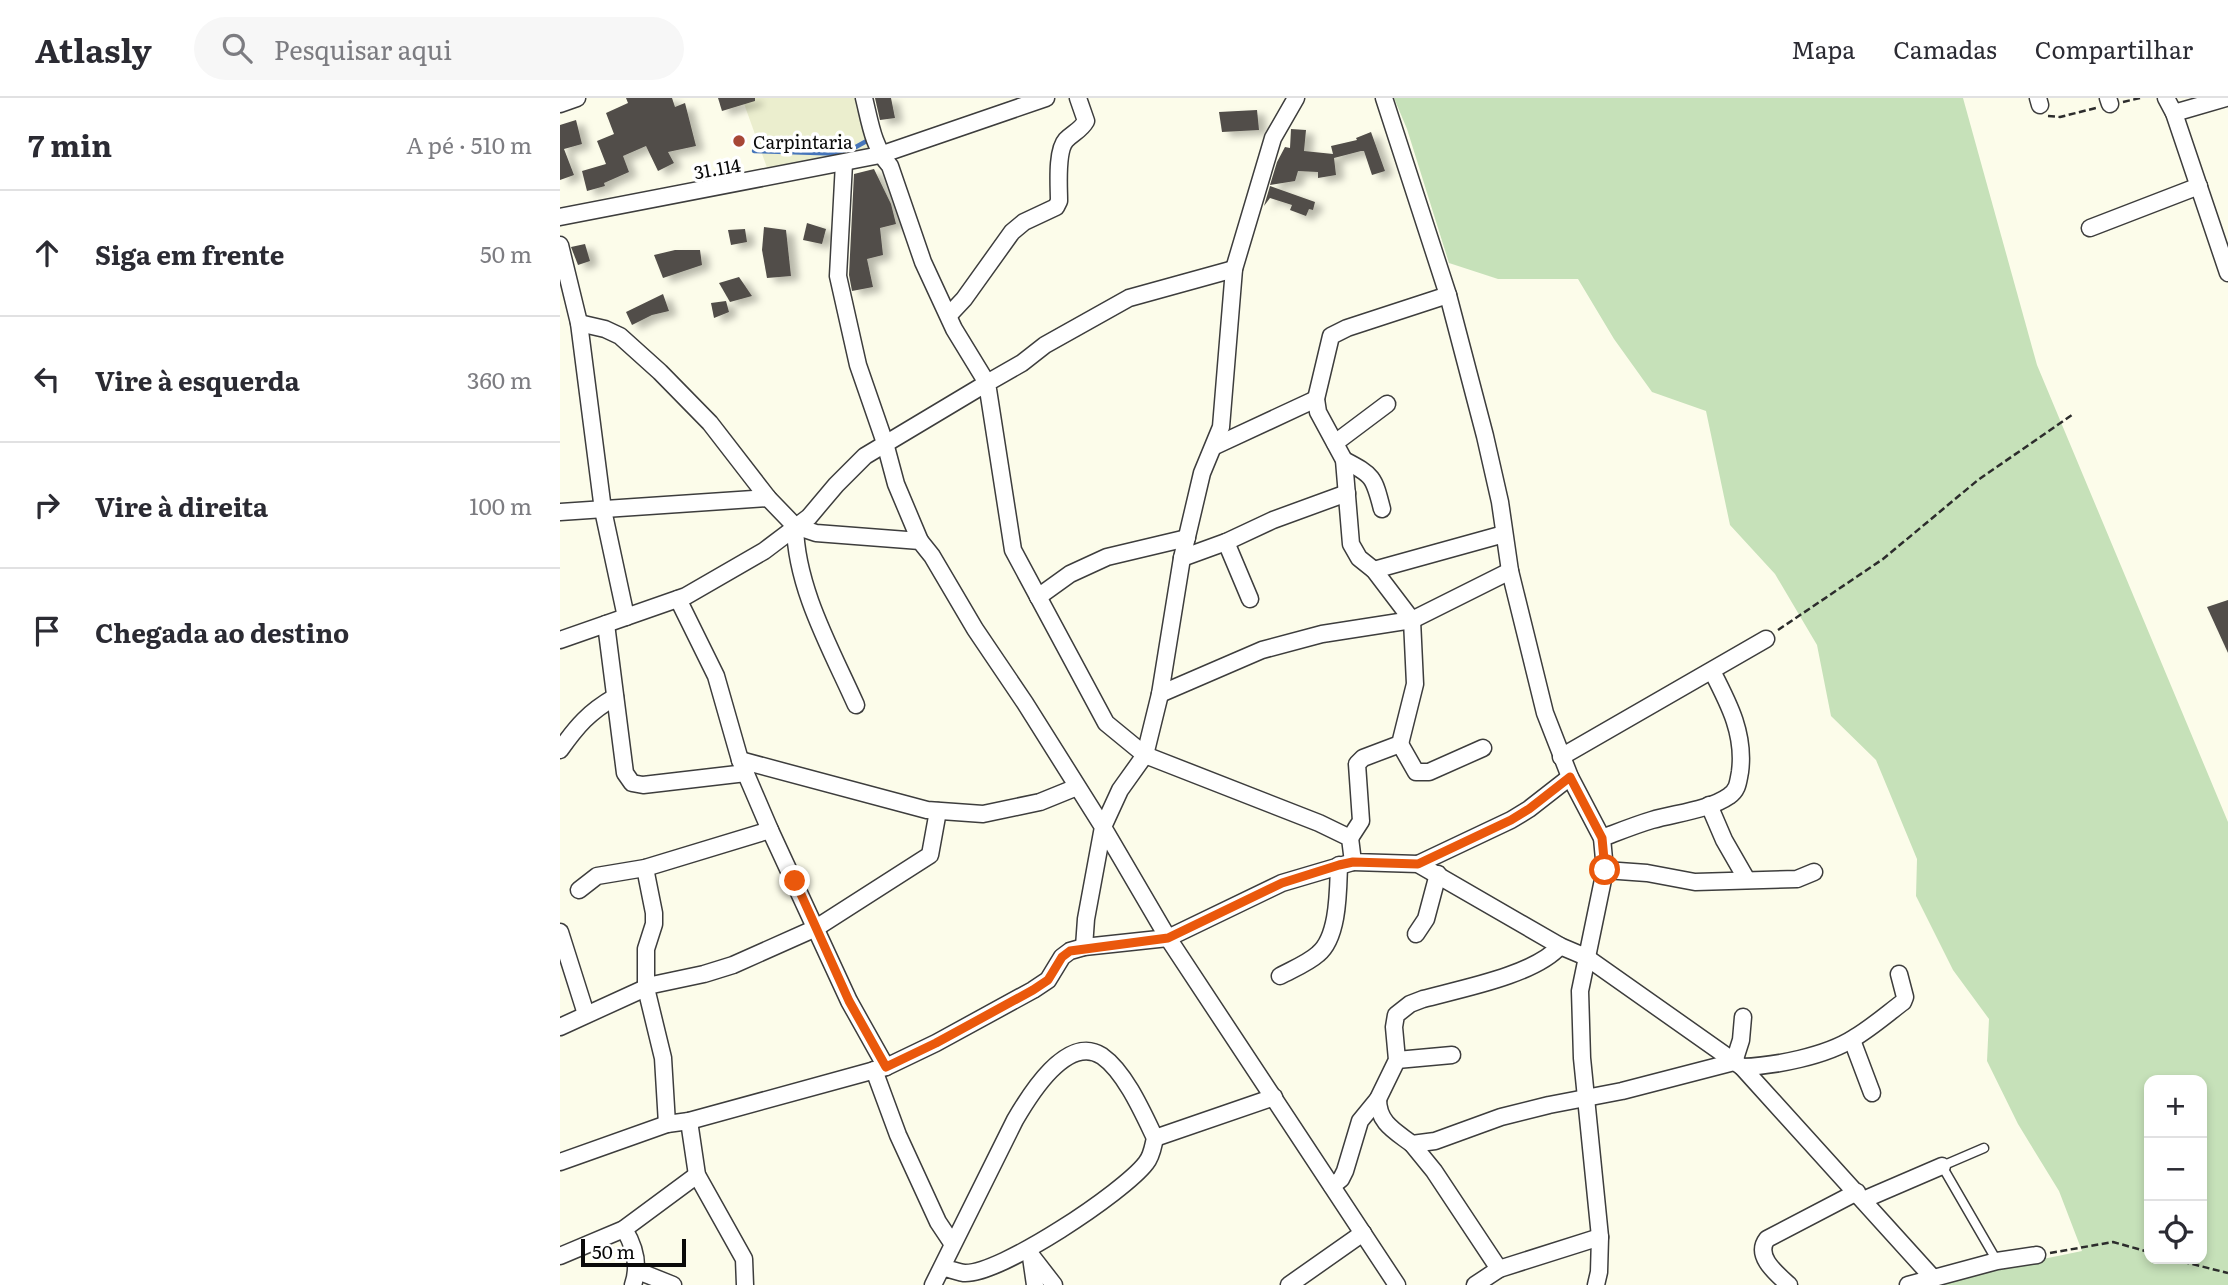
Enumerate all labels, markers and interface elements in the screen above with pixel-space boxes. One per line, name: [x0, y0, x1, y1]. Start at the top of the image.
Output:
search box: [194, 17, 684, 80]
text: Atlasly: [35, 24, 152, 73]
icon: search: [218, 29, 256, 67]
text: Pesquisar aqui: [274, 29, 452, 68]
text: Mapa: [1791, 31, 1855, 66]
text: Camadas: [1893, 31, 1997, 66]
text: Compartilhar: [2035, 31, 2193, 66]
text: 7 min: [28, 122, 112, 166]
text: A pé · 510 m: [406, 127, 532, 161]
place label: Carpintaria: [753, 128, 853, 155]
marker: Carpintaria: [731, 133, 747, 149]
street label: 31.114: [692, 151, 743, 185]
icon: ahead: [28, 234, 66, 272]
text: Siga em frente: [95, 234, 284, 273]
text: 50 m: [480, 236, 532, 270]
icon: left: [28, 360, 66, 398]
text: Vire à esquerda: [95, 360, 300, 399]
text: 360 m: [467, 362, 532, 396]
icon: right: [28, 486, 66, 524]
text: Vire à direita: [95, 486, 268, 525]
text: 100 m: [469, 488, 532, 522]
icon: arrive: [28, 612, 66, 650]
text: Chegada ao destino: [95, 612, 349, 651]
route start: [1589, 854, 1620, 885]
route end: [779, 865, 810, 896]
map controls: [2144, 1075, 2207, 1264]
button: +: [2144, 1075, 2207, 1138]
button: −: [2144, 1138, 2207, 1201]
button: locate: [2144, 1201, 2207, 1264]
scale bar: [581, 1236, 686, 1268]
text: 50 m: [592, 1237, 635, 1265]

